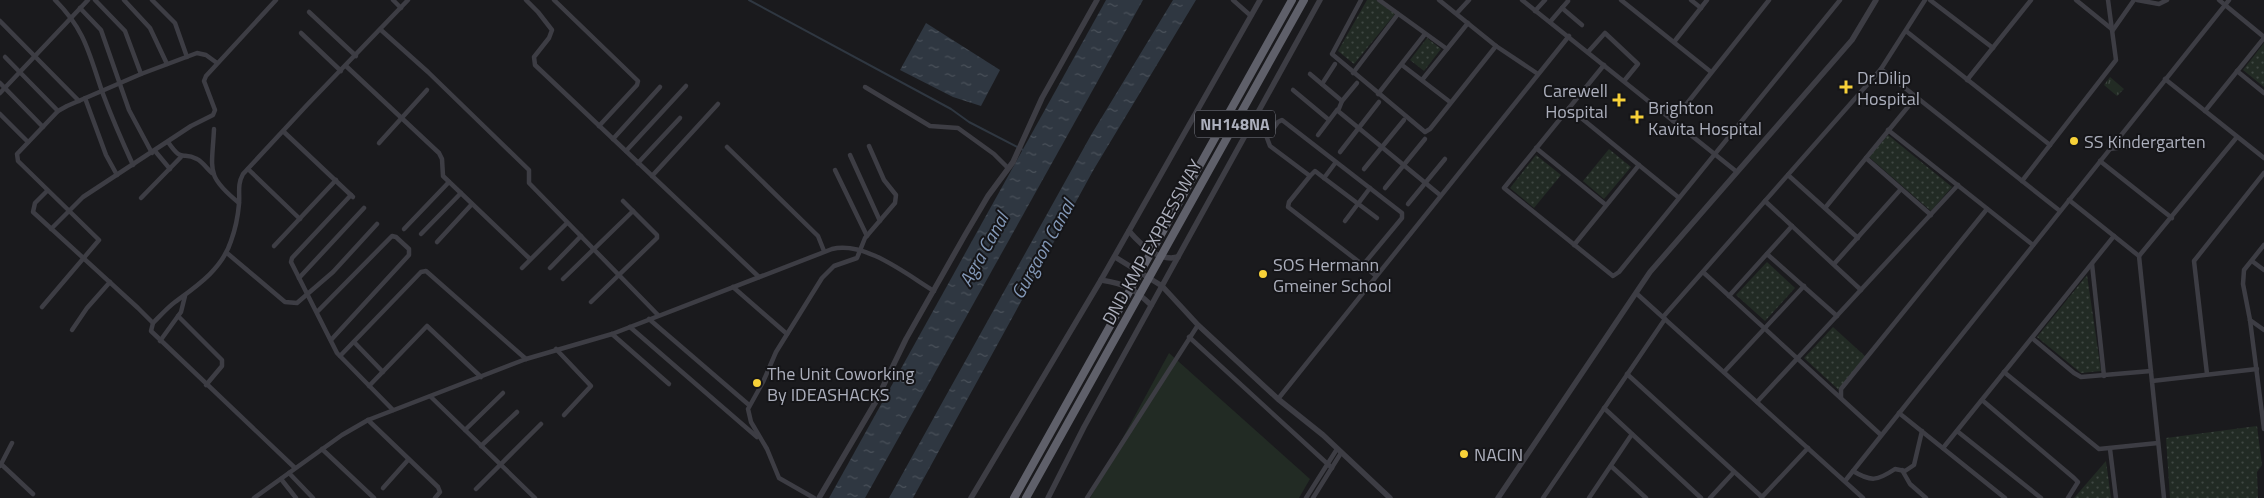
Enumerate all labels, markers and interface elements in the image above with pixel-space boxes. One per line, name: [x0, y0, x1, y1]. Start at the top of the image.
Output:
place label: Dr.Dilip Hospital: [1857, 64, 1920, 112]
place label: Carewell Hospital: [1543, 77, 1608, 125]
marker: Dr.Dilip Hospital: [1839, 80, 1853, 94]
marker: Carewell Hospital: [1612, 93, 1626, 107]
place label: Brighton Kavita Hospital: [1648, 94, 1762, 142]
road number: NH148NA: [1195, 110, 1275, 138]
marker: Brighton Kavita Hospital: [1630, 110, 1644, 124]
place label: SS Kindergarten: [2084, 128, 2206, 155]
marker: SS Kindergarten: [2068, 135, 2080, 147]
street label: DND KMP EXPRESSWAY: [1095, 154, 1209, 330]
water label: Gurgaon Canal: [1003, 192, 1082, 304]
water label: Agra Canal: [951, 205, 1016, 291]
place label: SOS Hermann Gmeiner School: [1273, 251, 1392, 299]
marker: SOS Hermann Gmeiner School: [1257, 268, 1269, 280]
place label: The Unit Coworking By IDEASHACKS: [767, 360, 915, 408]
marker: The Unit Coworking By IDEASHACKS: [751, 377, 763, 389]
place label: NACIN: [1474, 441, 1523, 468]
marker: NACIN: [1458, 448, 1470, 460]

